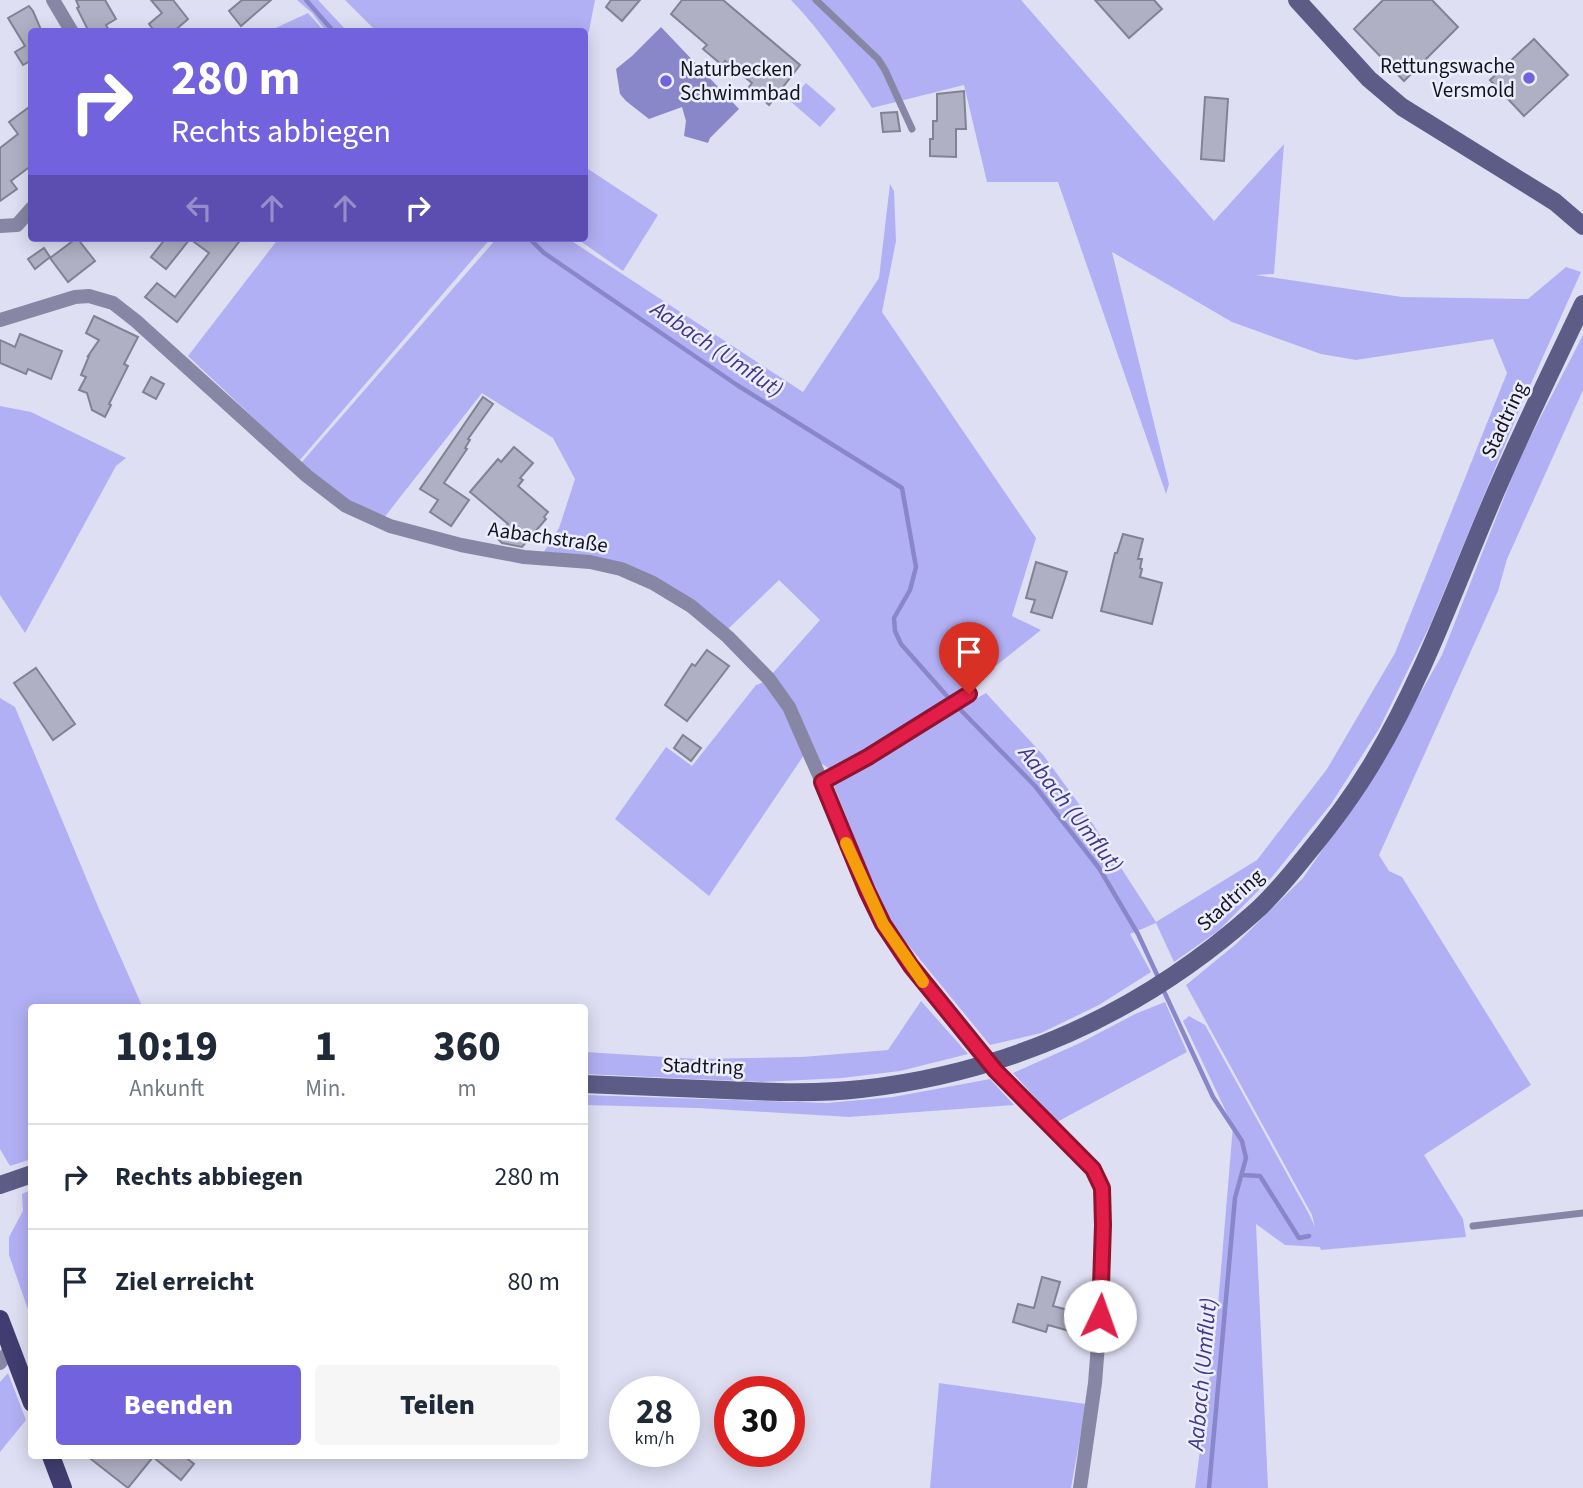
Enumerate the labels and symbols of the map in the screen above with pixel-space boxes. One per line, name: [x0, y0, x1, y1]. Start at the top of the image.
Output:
place label: Rettungswache Versmold: [1380, 51, 1515, 105]
place label: Naturbecken Schwimmbad: [680, 54, 801, 108]
marker: Rettungswache Versmold: [1521, 70, 1537, 86]
marker: Naturbecken Schwimmbad: [658, 73, 674, 89]
water label: Aabach (Umflut): [643, 291, 790, 405]
street label: Stadtring: [1473, 376, 1535, 463]
street label: Aabachstraße: [486, 514, 610, 560]
pin: [939, 622, 999, 694]
water label: Aabach (Umflut): [1010, 737, 1131, 879]
street label: Stadtring: [1190, 861, 1271, 938]
street label: Stadtring: [662, 1050, 745, 1082]
position arrow: [1063, 1279, 1137, 1353]
water label: Aabach (Umflut): [1179, 1296, 1225, 1454]
speed limit sign: 30: [714, 1376, 805, 1467]

